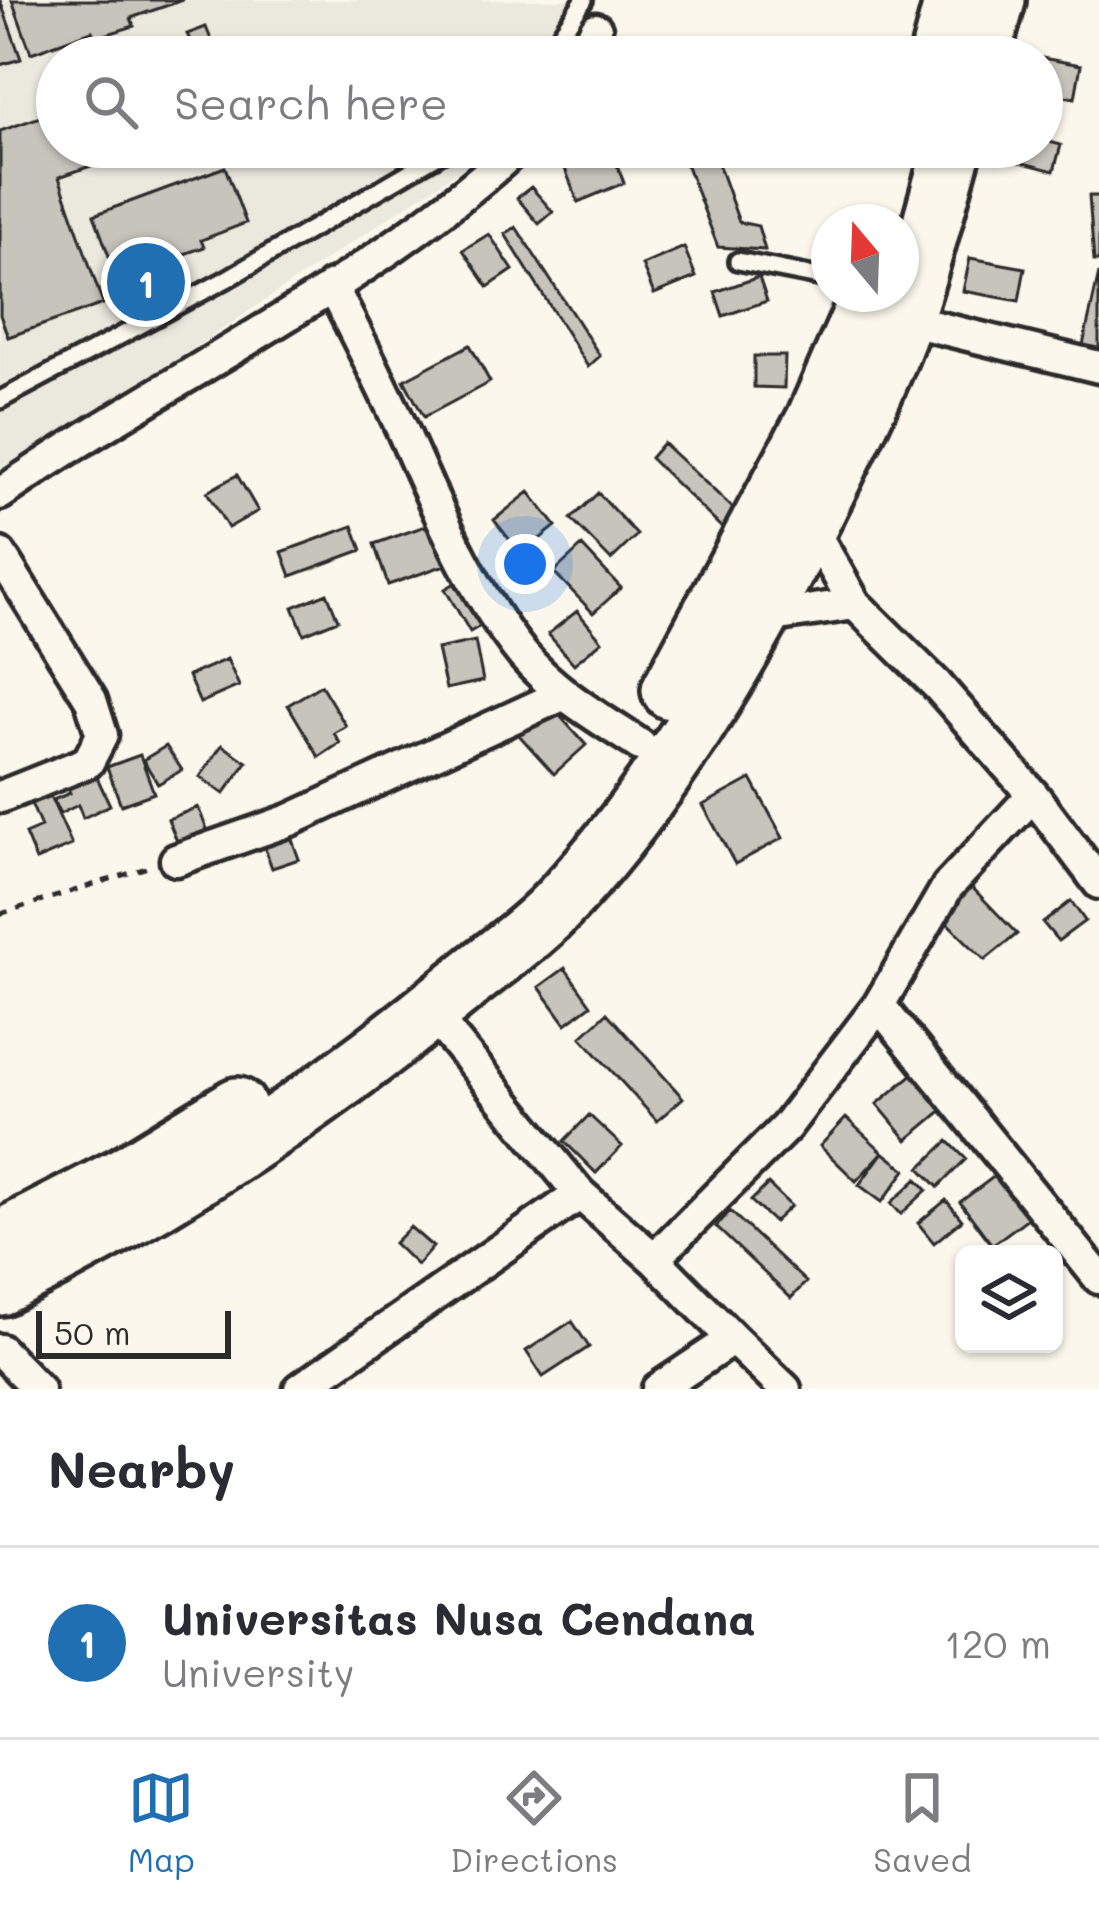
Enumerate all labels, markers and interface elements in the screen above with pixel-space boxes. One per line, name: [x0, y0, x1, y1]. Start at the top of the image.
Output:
search box: [36, 36, 1063, 168]
icon: search: [78, 69, 144, 135]
text: Search here: [174, 73, 448, 131]
north arrow: [811, 204, 919, 312]
pin: 1: [107, 237, 185, 327]
your location: [495, 534, 555, 594]
map controls: [955, 1245, 1063, 1353]
button: layers: [955, 1245, 1063, 1353]
scale bar: [36, 1305, 231, 1358]
text: 50 m: [54, 1310, 130, 1353]
text: Nearby: [48, 1434, 235, 1501]
text: Universitas Nusa Cendana: [162, 1588, 756, 1646]
text: 1: [78, 1617, 96, 1668]
text: 120 m: [944, 1617, 1051, 1668]
text: University: [162, 1646, 354, 1697]
tab: Map: [128, 1765, 195, 1880]
tab: Directions: [450, 1765, 618, 1880]
tab: Saved: [873, 1765, 971, 1880]

